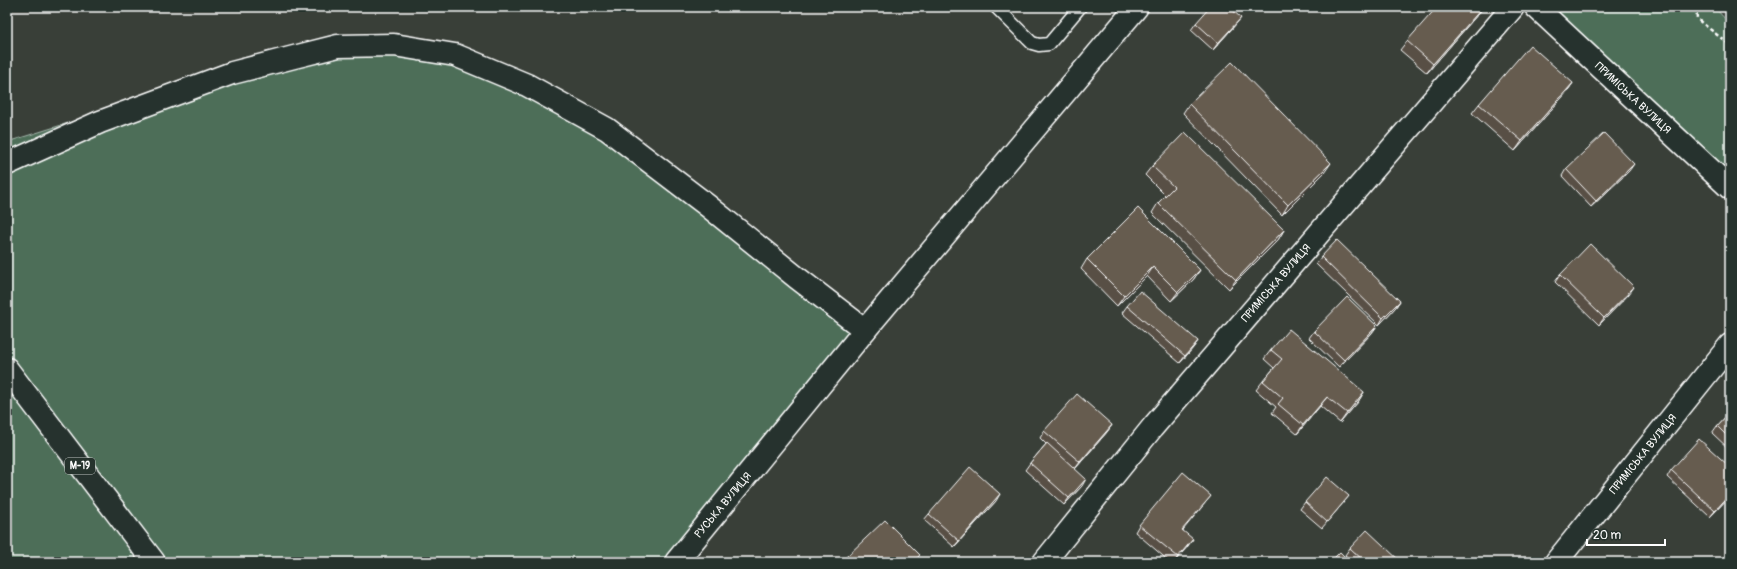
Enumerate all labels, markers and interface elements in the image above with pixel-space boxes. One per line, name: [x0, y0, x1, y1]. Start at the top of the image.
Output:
street label: ПРИМІСЬКА ВУЛИЦЯ: [1592, 59, 1674, 137]
street label: ПРИМІСЬКА ВУЛИЦЯ: [1239, 241, 1313, 325]
street label: ПРИМІСЬКА ВУЛИЦЯ: [1607, 411, 1679, 497]
road number: М-19: [65, 458, 95, 474]
street label: РУСЬКА ВУЛИЦЯ: [692, 470, 754, 540]
scale bar: [1587, 521, 1665, 547]
text: 20 m: [1593, 528, 1622, 543]

